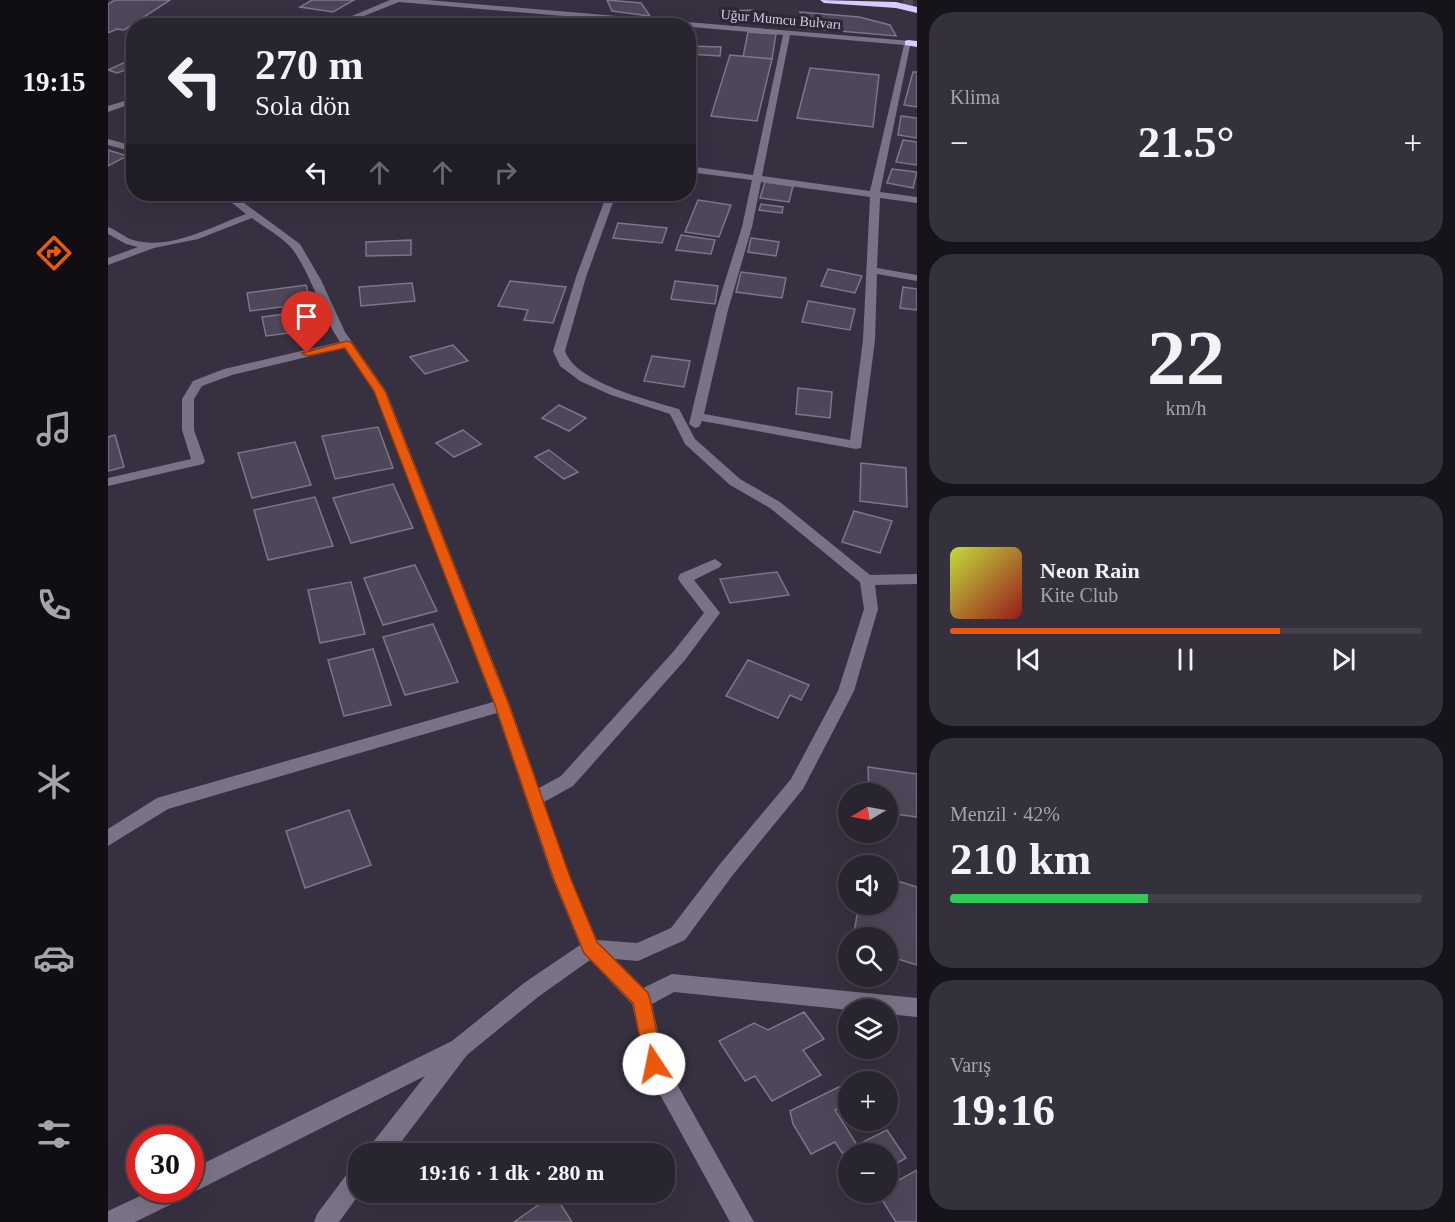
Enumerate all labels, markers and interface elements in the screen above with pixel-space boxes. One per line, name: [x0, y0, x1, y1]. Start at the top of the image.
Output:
street label: Uğur Mumcu Bulvarı: [720, 7, 842, 32]
icon: left: [156, 42, 234, 120]
text: 270 m: [255, 42, 364, 88]
text: 19:15: [23, 67, 86, 97]
text: Klima: [950, 86, 1000, 108]
text: Sola dön: [255, 91, 350, 121]
text: 21.5°: [1138, 117, 1234, 167]
text: −: [950, 125, 969, 161]
text: +: [1403, 125, 1422, 161]
icon: left: [300, 156, 333, 189]
icon: ahead: [363, 156, 396, 189]
icon: ahead: [426, 156, 459, 189]
icon: right: [489, 156, 522, 189]
icon: directions: [33, 232, 75, 274]
pin: [281, 291, 332, 353]
icon: arrive: [290, 300, 323, 333]
text: 22: [1147, 314, 1225, 401]
text: km/h: [1165, 397, 1207, 419]
icon: music: [33, 408, 75, 450]
text: Neon Rain: [1040, 558, 1140, 583]
icon: phone: [33, 584, 75, 626]
text: Kite Club: [1040, 584, 1118, 606]
icon: previous: [1012, 643, 1045, 676]
icon: pause: [1169, 643, 1202, 676]
icon: next: [1327, 643, 1360, 676]
icon: climate: [33, 761, 75, 803]
north arrow: [838, 783, 898, 843]
map controls: [838, 783, 898, 1203]
text: Menzil · 42%: [950, 803, 1060, 825]
text: 210 km: [950, 834, 1091, 884]
button: sound: [838, 855, 898, 915]
button: search: [838, 927, 898, 987]
icon: car: [33, 937, 75, 979]
button: layers: [838, 999, 898, 1059]
position arrow: [622, 1032, 686, 1096]
text: Varış: [950, 1054, 991, 1076]
button: +: [838, 1071, 898, 1131]
text: 19:16: [950, 1085, 1055, 1135]
icon: filters: [33, 1113, 75, 1155]
speed limit sign: 30: [126, 1125, 204, 1203]
button: −: [838, 1143, 898, 1203]
text: 19:16 · 1 dk · 280 m: [419, 1160, 604, 1185]

